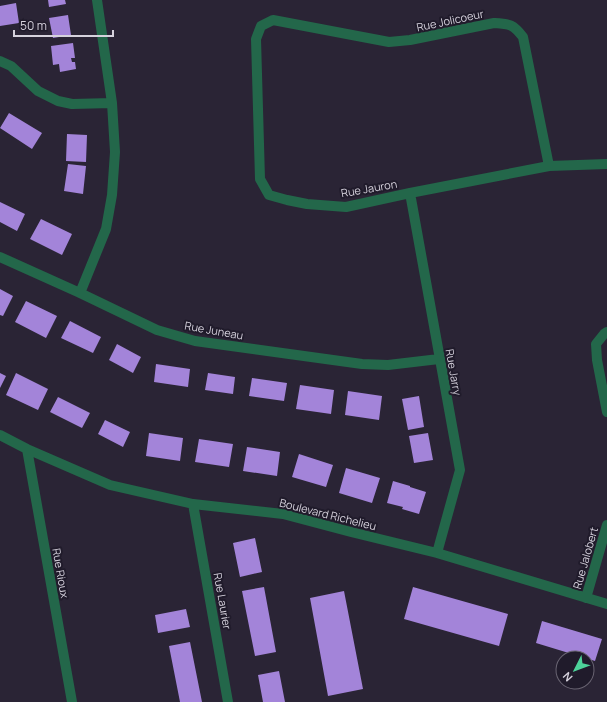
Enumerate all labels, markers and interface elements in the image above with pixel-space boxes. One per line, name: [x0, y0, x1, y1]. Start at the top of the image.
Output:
street label: Rue Jolicoeur: [415, 6, 485, 34]
scale bar: [14, 12, 113, 38]
text: 50 m: [20, 17, 47, 34]
street label: Rue Jauron: [340, 176, 398, 200]
street label: Rue Juneau: [184, 317, 244, 343]
street label: Rue Jarry: [443, 348, 465, 397]
street label: Boulevard Richelieu: [278, 495, 378, 533]
street label: Rue Jalobert: [569, 525, 601, 591]
street label: Rue Rioux: [49, 547, 73, 599]
street label: Rue Laurier: [211, 571, 235, 631]
north arrow: [555, 650, 595, 690]
text: N: [559, 669, 575, 685]

